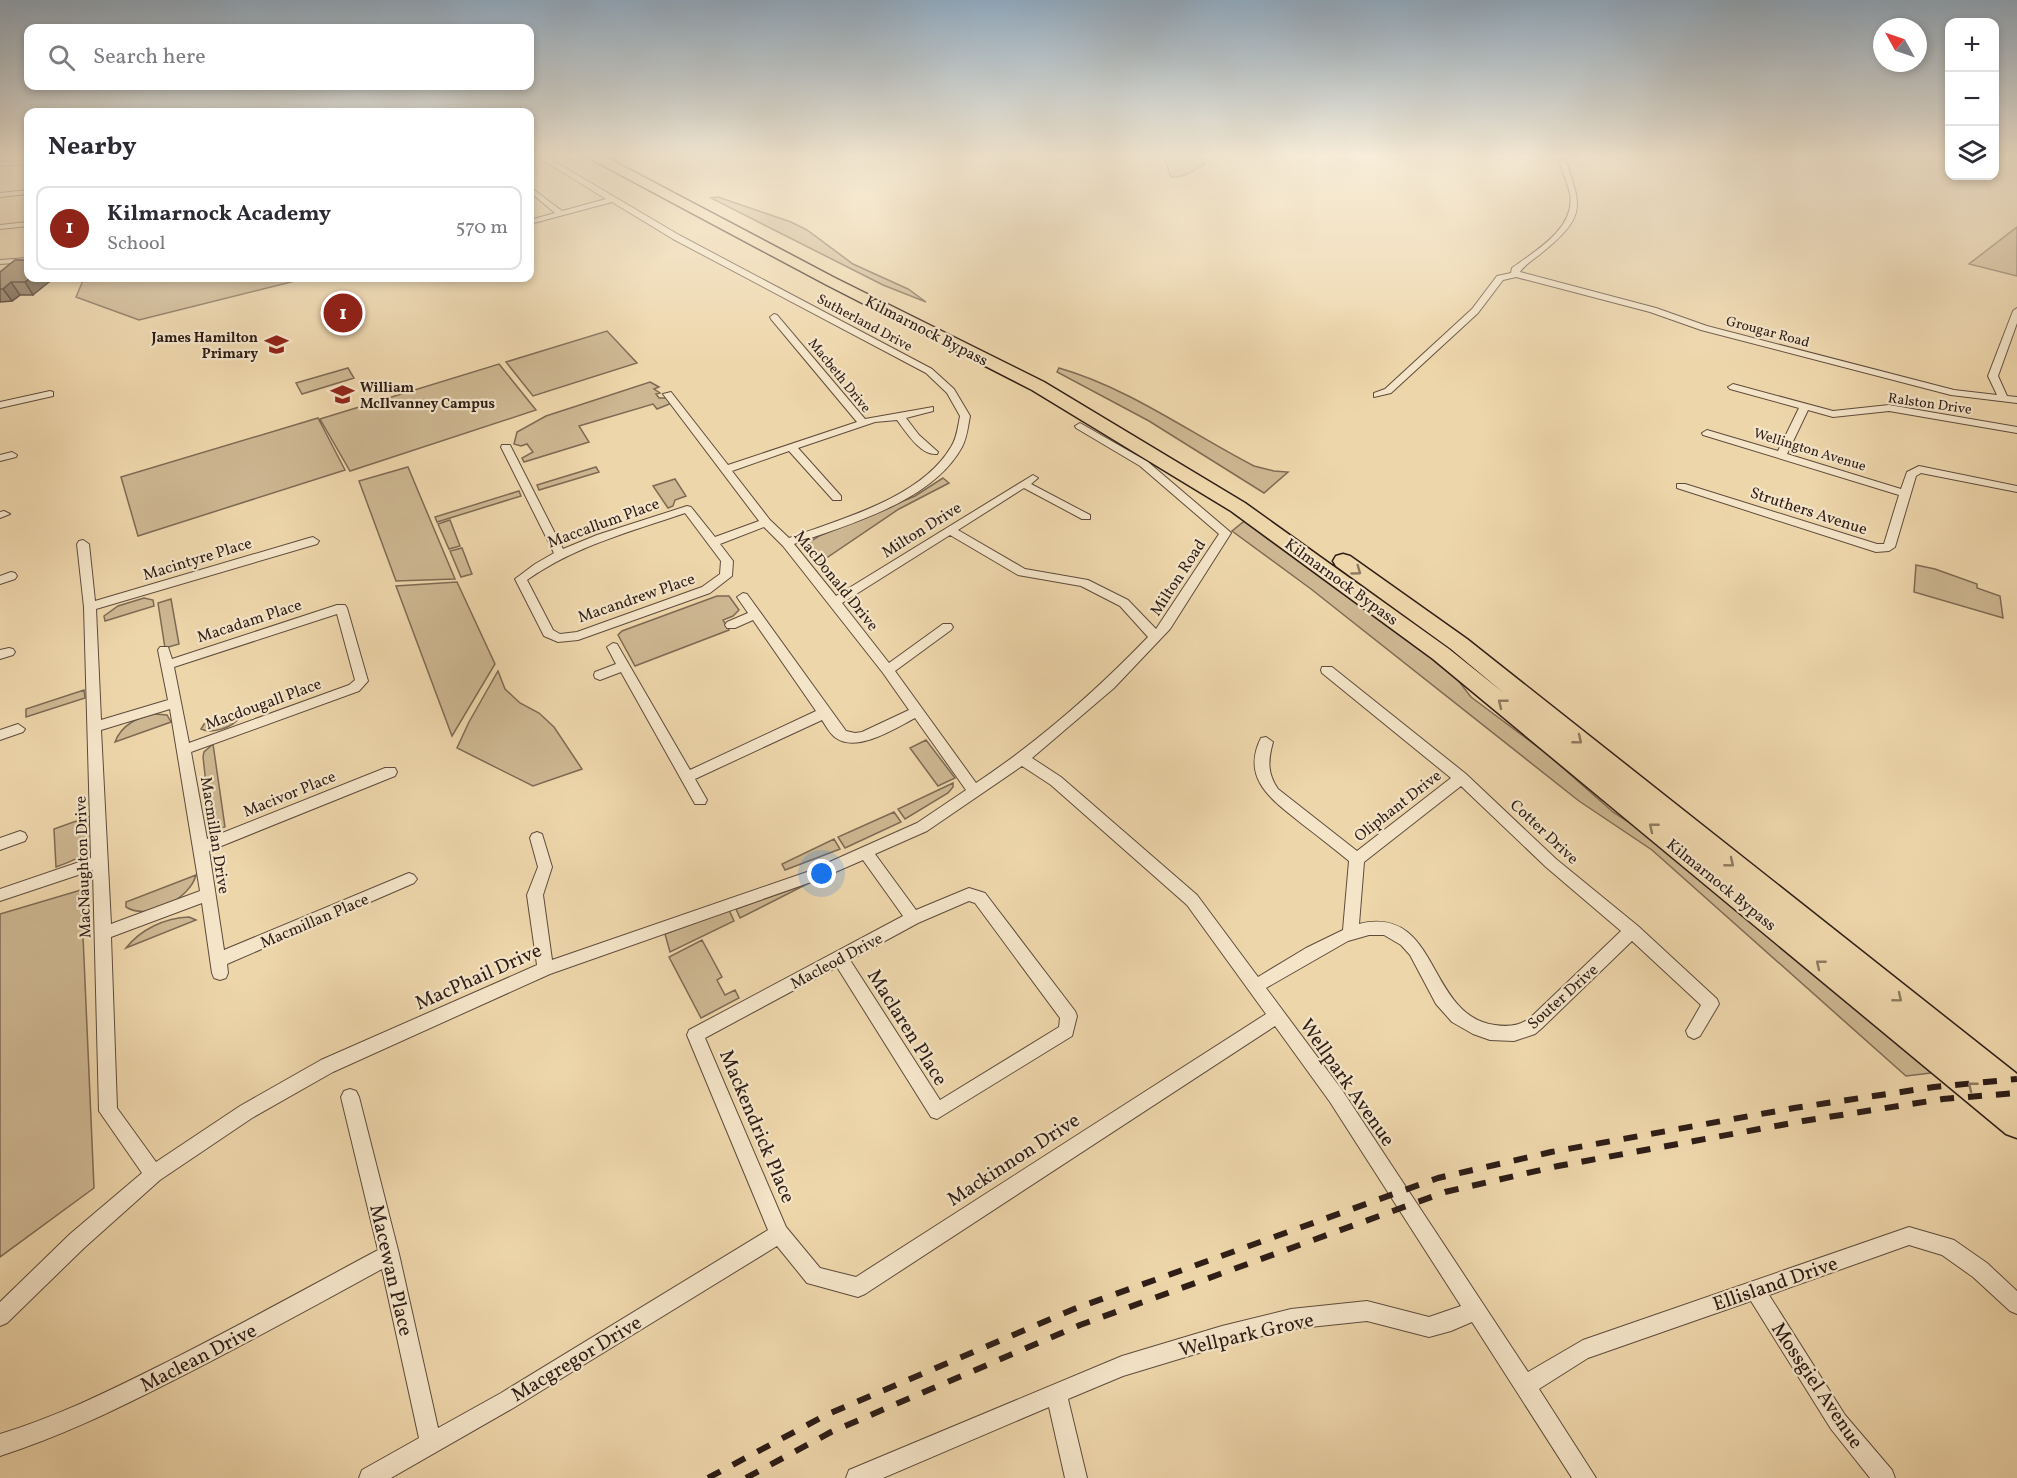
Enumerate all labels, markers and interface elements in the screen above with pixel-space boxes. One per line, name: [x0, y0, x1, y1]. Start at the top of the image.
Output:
north arrow: [1873, 18, 1927, 72]
map controls: [1945, 18, 1999, 180]
button: +: [1945, 18, 1999, 72]
search box: [24, 24, 534, 90]
icon: search: [45, 41, 78, 74]
text: Search here: [93, 42, 206, 73]
button: −: [1945, 72, 1999, 126]
button: layers: [1945, 126, 1999, 180]
text: Nearby: [48, 129, 137, 165]
text: Kilmarnock Academy: [107, 199, 331, 230]
text: 1: [65, 214, 74, 242]
text: 570 m: [456, 214, 508, 242]
text: School: [107, 230, 165, 258]
pin: 1: [324, 290, 362, 336]
street label: Sutherland Drive: [813, 290, 916, 357]
street label: Kilmarnock Bypass: [861, 291, 992, 372]
street label: Grougar Road: [1724, 312, 1812, 353]
place label: James Hamilton Primary: [150, 329, 258, 364]
school or university icon: James Hamilton Primary: [263, 332, 289, 358]
street label: Macbeth Drive: [803, 335, 875, 417]
place label: William McIlvanney Campus: [360, 379, 495, 414]
school or university icon: William McIlvanney Campus: [329, 382, 355, 408]
street label: Ralston Drive: [1887, 389, 1973, 420]
street label: Wellington Avenue: [1751, 424, 1869, 477]
street label: Struthers Avenue: [1747, 483, 1870, 541]
street label: Maccallum Place: [545, 493, 663, 554]
street label: Milton Drive: [878, 497, 966, 564]
street label: MacDonald Drive: [788, 526, 883, 636]
street label: Macintyre Place: [140, 533, 255, 587]
street label: Kilmarnock Bypass: [1280, 534, 1402, 631]
street label: Milton Road: [1146, 535, 1212, 621]
one-way arrow: [1350, 564, 1361, 575]
street label: Macandrew Place: [575, 569, 698, 629]
street label: Macadam Place: [194, 595, 305, 649]
street label: Macdougall Place: [202, 674, 325, 736]
one-way arrow: [1498, 700, 1509, 711]
one-way arrow: [1571, 733, 1582, 744]
street label: Macivor Place: [240, 766, 339, 823]
street label: Oliphant Drive: [1350, 766, 1446, 848]
street label: Macmillan Drive: [194, 775, 234, 895]
street label: MacNaughton Drive: [71, 795, 97, 938]
street label: Cotter Drive: [1505, 795, 1583, 870]
one-way arrow: [1649, 823, 1660, 834]
street label: Kilmarnock Bypass: [1661, 834, 1780, 937]
one-way arrow: [1723, 855, 1734, 866]
your location: [807, 859, 836, 888]
street label: Macmillan Place: [257, 889, 373, 955]
street label: Macleod Drive: [787, 928, 887, 995]
street label: MacPhail Drive: [411, 937, 547, 1018]
street label: Souter Drive: [1523, 960, 1604, 1035]
one-way arrow: [1816, 960, 1827, 971]
street label: Maclaren Place: [859, 964, 953, 1092]
one-way arrow: [1891, 991, 1902, 1002]
street label: Wellpark Avenue: [1292, 1014, 1401, 1153]
street label: Mackendrick Place: [711, 1046, 801, 1208]
one-way arrow: [1967, 1083, 1978, 1094]
street label: Mackinnon Drive: [942, 1107, 1086, 1214]
street label: Macewan Place: [361, 1202, 419, 1339]
street label: Ellisland Drive: [1709, 1250, 1842, 1319]
street label: Wellpark Grove: [1176, 1307, 1317, 1365]
street label: Macgregor Drive: [507, 1310, 648, 1410]
street label: Maclean Drive: [136, 1317, 262, 1400]
street label: Mossgiel Avenue: [1764, 1317, 1869, 1455]

